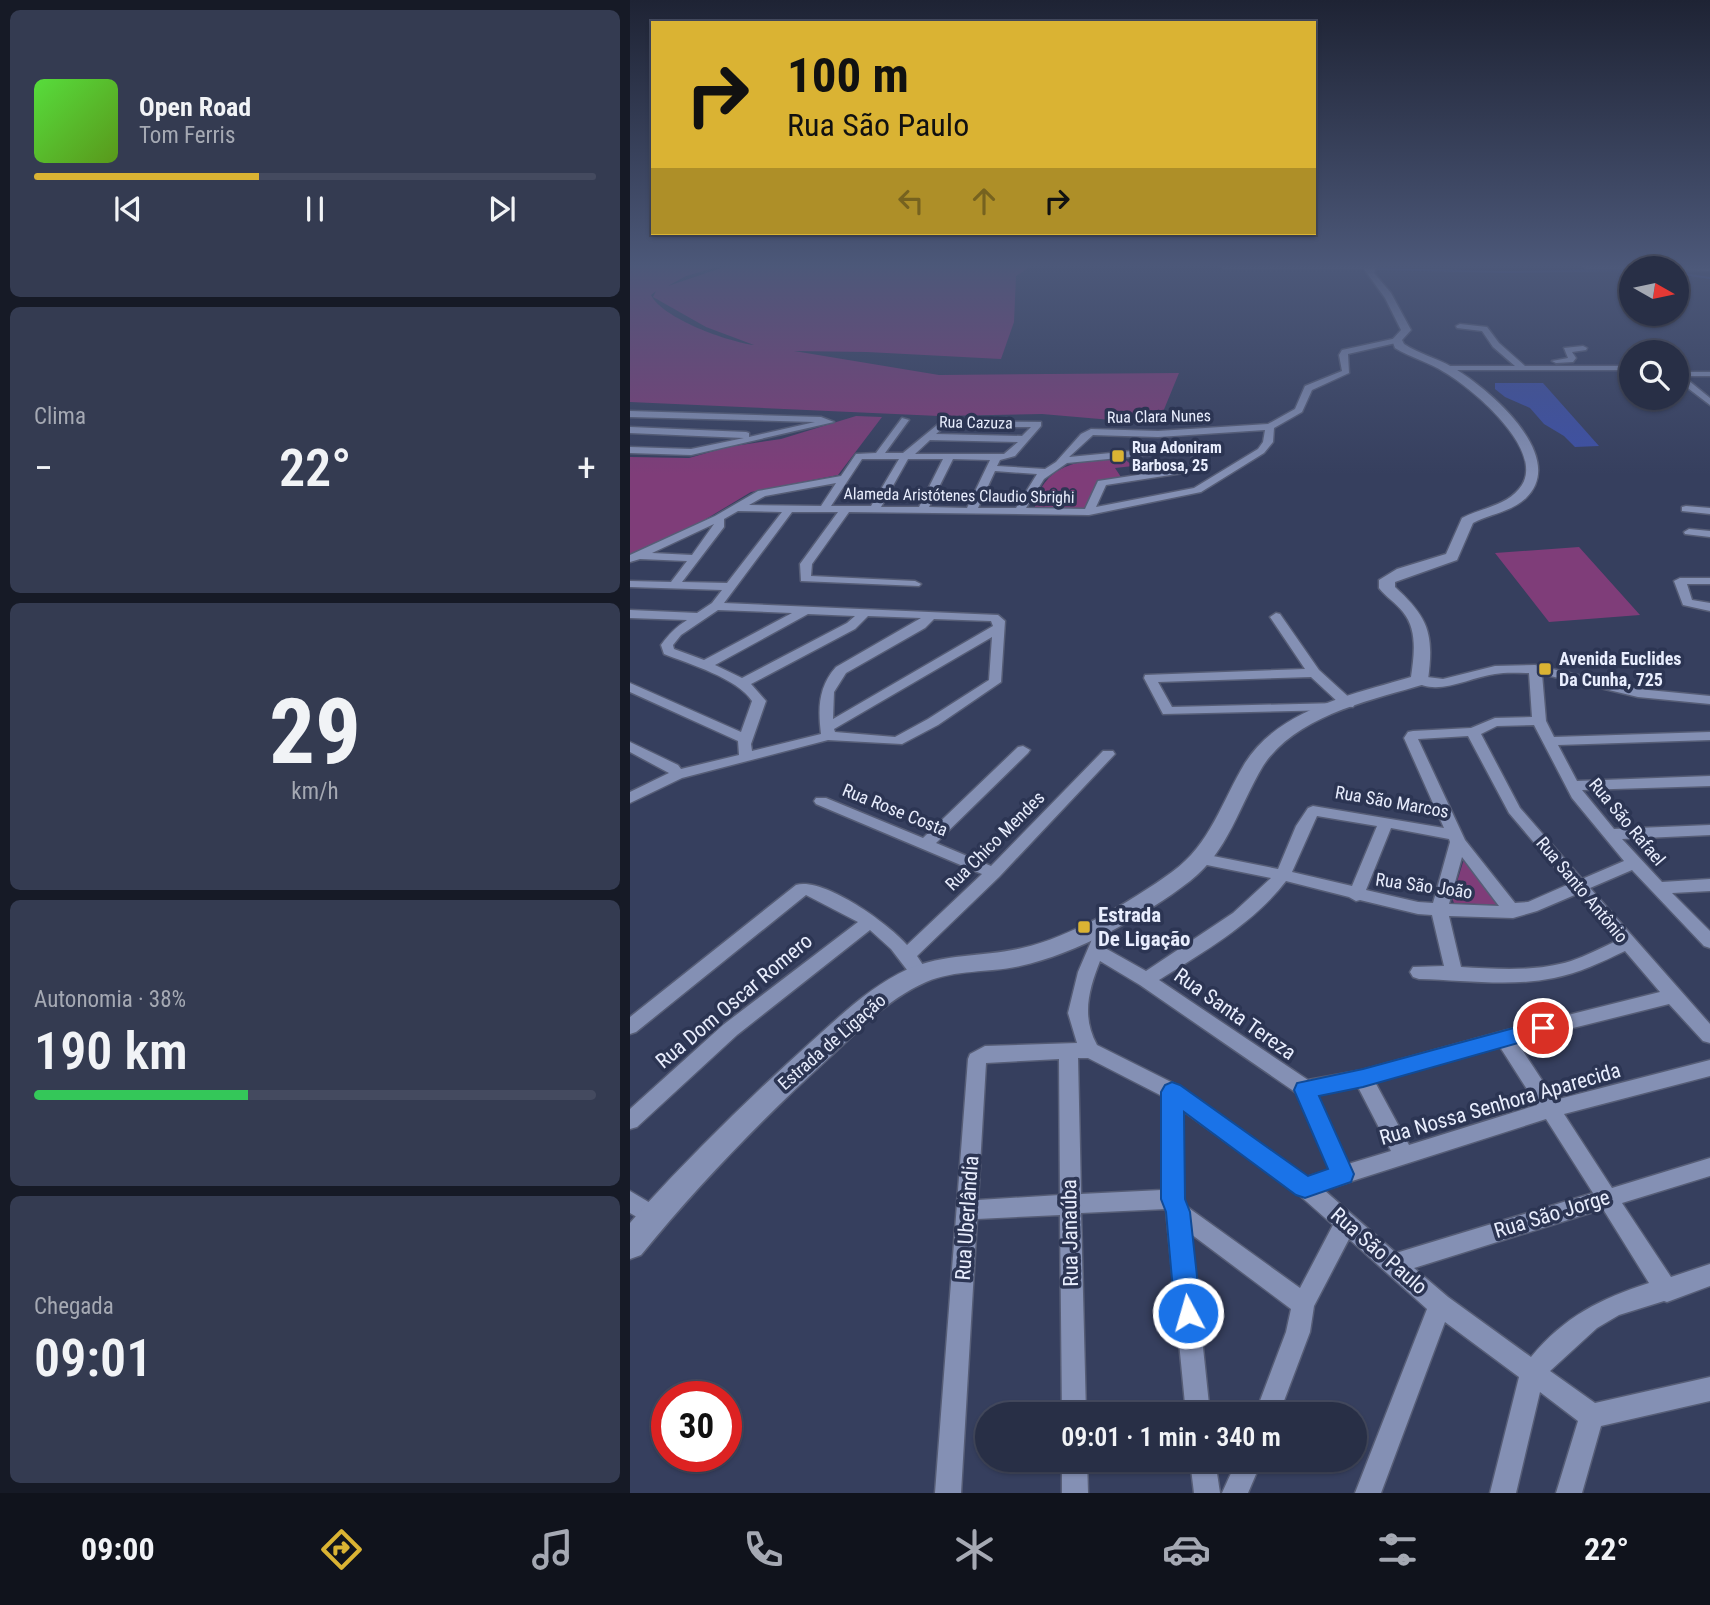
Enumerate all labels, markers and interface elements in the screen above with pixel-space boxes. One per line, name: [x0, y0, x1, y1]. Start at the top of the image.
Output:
text: 100 m: [787, 47, 909, 104]
icon: right: [672, 49, 763, 140]
text: Open Road: [139, 92, 251, 122]
text: Rua São Paulo: [787, 106, 969, 144]
text: Tom Ferris: [139, 122, 235, 149]
icon: left: [892, 182, 930, 220]
icon: ahead: [965, 182, 1003, 220]
icon: right: [1038, 182, 1076, 220]
icon: previous: [109, 190, 147, 228]
icon: pause: [296, 190, 334, 228]
icon: next: [483, 190, 521, 228]
north arrow: [1619, 256, 1689, 326]
map controls: [1619, 256, 1689, 410]
button: search: [1619, 340, 1689, 410]
text: Clima: [34, 403, 86, 430]
street label: Rua Clara Nunes: [1107, 406, 1211, 427]
street label: Rua Cazuza: [939, 412, 1013, 433]
text: 22°: [279, 438, 351, 499]
place label: Rua Adoniram Barbosa, 25: [1132, 438, 1222, 475]
text: −: [34, 446, 53, 490]
text: +: [577, 446, 596, 490]
marker: Rua Adoniram Barbosa, 25: [1110, 448, 1126, 464]
street label: Alameda Aristótenes Claudio Sbrighi: [843, 484, 1075, 507]
place label: Avenida Euclides Da Cunha, 725: [1559, 648, 1681, 690]
marker: Avenida Euclides Da Cunha, 725: [1537, 661, 1553, 677]
text: 29: [269, 679, 361, 785]
street label: Rua São Rafael: [1585, 774, 1670, 869]
text: km/h: [291, 778, 339, 805]
street label: Rua Rose Costa: [839, 779, 951, 840]
street label: Rua São Marcos: [1334, 781, 1451, 822]
street label: Rua Chico Mendes: [941, 787, 1049, 895]
street label: Rua Santo Antônio: [1532, 833, 1633, 947]
street label: Rua São João: [1374, 868, 1474, 903]
place label: Estrada De Ligação: [1098, 903, 1191, 951]
marker: Estrada De Ligação: [1076, 919, 1092, 935]
street label: Rua Dom Oscar Romero: [651, 929, 817, 1073]
street label: Rua Santa Tereza: [1170, 963, 1300, 1065]
text: Autonomia · 38%: [34, 986, 186, 1013]
street label: Estrada de Ligação: [774, 989, 890, 1094]
pin: [1513, 998, 1573, 1058]
icon: arrive: [1524, 1009, 1562, 1047]
text: 190 km: [34, 1021, 188, 1082]
street label: Rua Nossa Senhora Aparecida: [1377, 1058, 1623, 1150]
street label: Rua Uberlândia: [951, 1155, 983, 1281]
street label: Rua Janaúba: [1057, 1179, 1083, 1287]
street label: Rua São Jorge: [1491, 1185, 1613, 1243]
street label: Rua São Paulo: [1326, 1203, 1432, 1299]
position arrow: [1151, 1276, 1225, 1350]
text: Chegada: [34, 1293, 114, 1320]
text: 09:01: [34, 1328, 152, 1389]
speed limit sign: 30: [651, 1381, 742, 1472]
text: 09:01 · 1 min · 340 m: [1061, 1422, 1281, 1452]
icon: directions: [317, 1525, 366, 1574]
icon: music: [528, 1525, 577, 1574]
icon: phone: [739, 1525, 788, 1574]
icon: climate: [950, 1525, 999, 1574]
icon: car: [1162, 1525, 1211, 1574]
icon: filters: [1373, 1525, 1422, 1574]
text: 09:00: [81, 1530, 155, 1568]
text: 22°: [1584, 1530, 1629, 1568]

